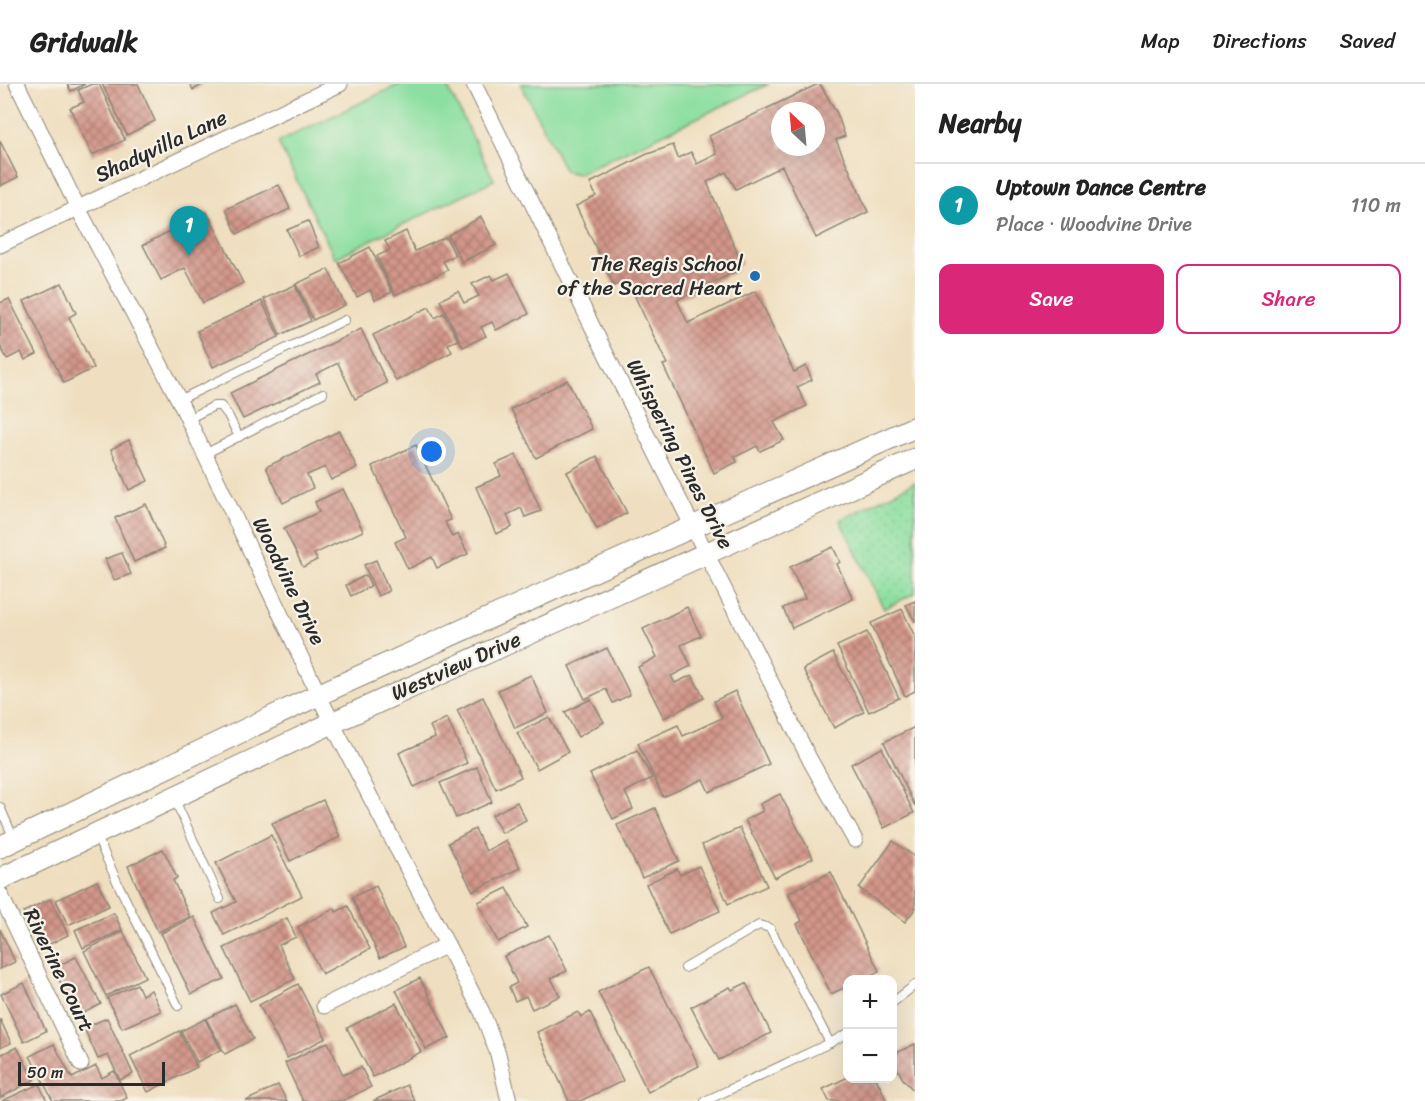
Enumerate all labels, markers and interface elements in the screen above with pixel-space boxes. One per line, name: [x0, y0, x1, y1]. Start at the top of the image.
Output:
text: Gridwalk: [30, 17, 138, 66]
text: Map: [1141, 22, 1179, 60]
text: Directions: [1212, 22, 1307, 60]
text: Saved: [1340, 22, 1395, 60]
street label: Shadyvilla Lane: [88, 99, 234, 193]
text: Nearby: [939, 100, 1021, 146]
north arrow: [771, 102, 825, 156]
text: Uptown Dance Centre: [996, 168, 1206, 207]
text: 1: [954, 188, 963, 223]
text: 110 m: [1351, 188, 1401, 223]
pin: 1: [170, 206, 208, 256]
text: Place · Woodvine Drive: [996, 207, 1192, 242]
place label: The Regis School of the Sacred Heart: [557, 245, 744, 307]
button: Save: [939, 264, 1164, 334]
button: Share: [1176, 264, 1401, 334]
marker: The Regis School of the Sacred Heart: [748, 269, 762, 283]
street label: Whispering Pines Drive: [615, 352, 745, 556]
your location: [417, 437, 446, 466]
street label: Woodvine Drive: [242, 510, 336, 652]
street label: Westview Drive: [385, 620, 527, 712]
street label: Riverine Court: [13, 901, 105, 1039]
map controls: [843, 975, 897, 1083]
button: +: [843, 975, 897, 1029]
button: −: [843, 1029, 897, 1083]
text: 50 m: [27, 1058, 63, 1087]
scale bar: [18, 1059, 165, 1086]

